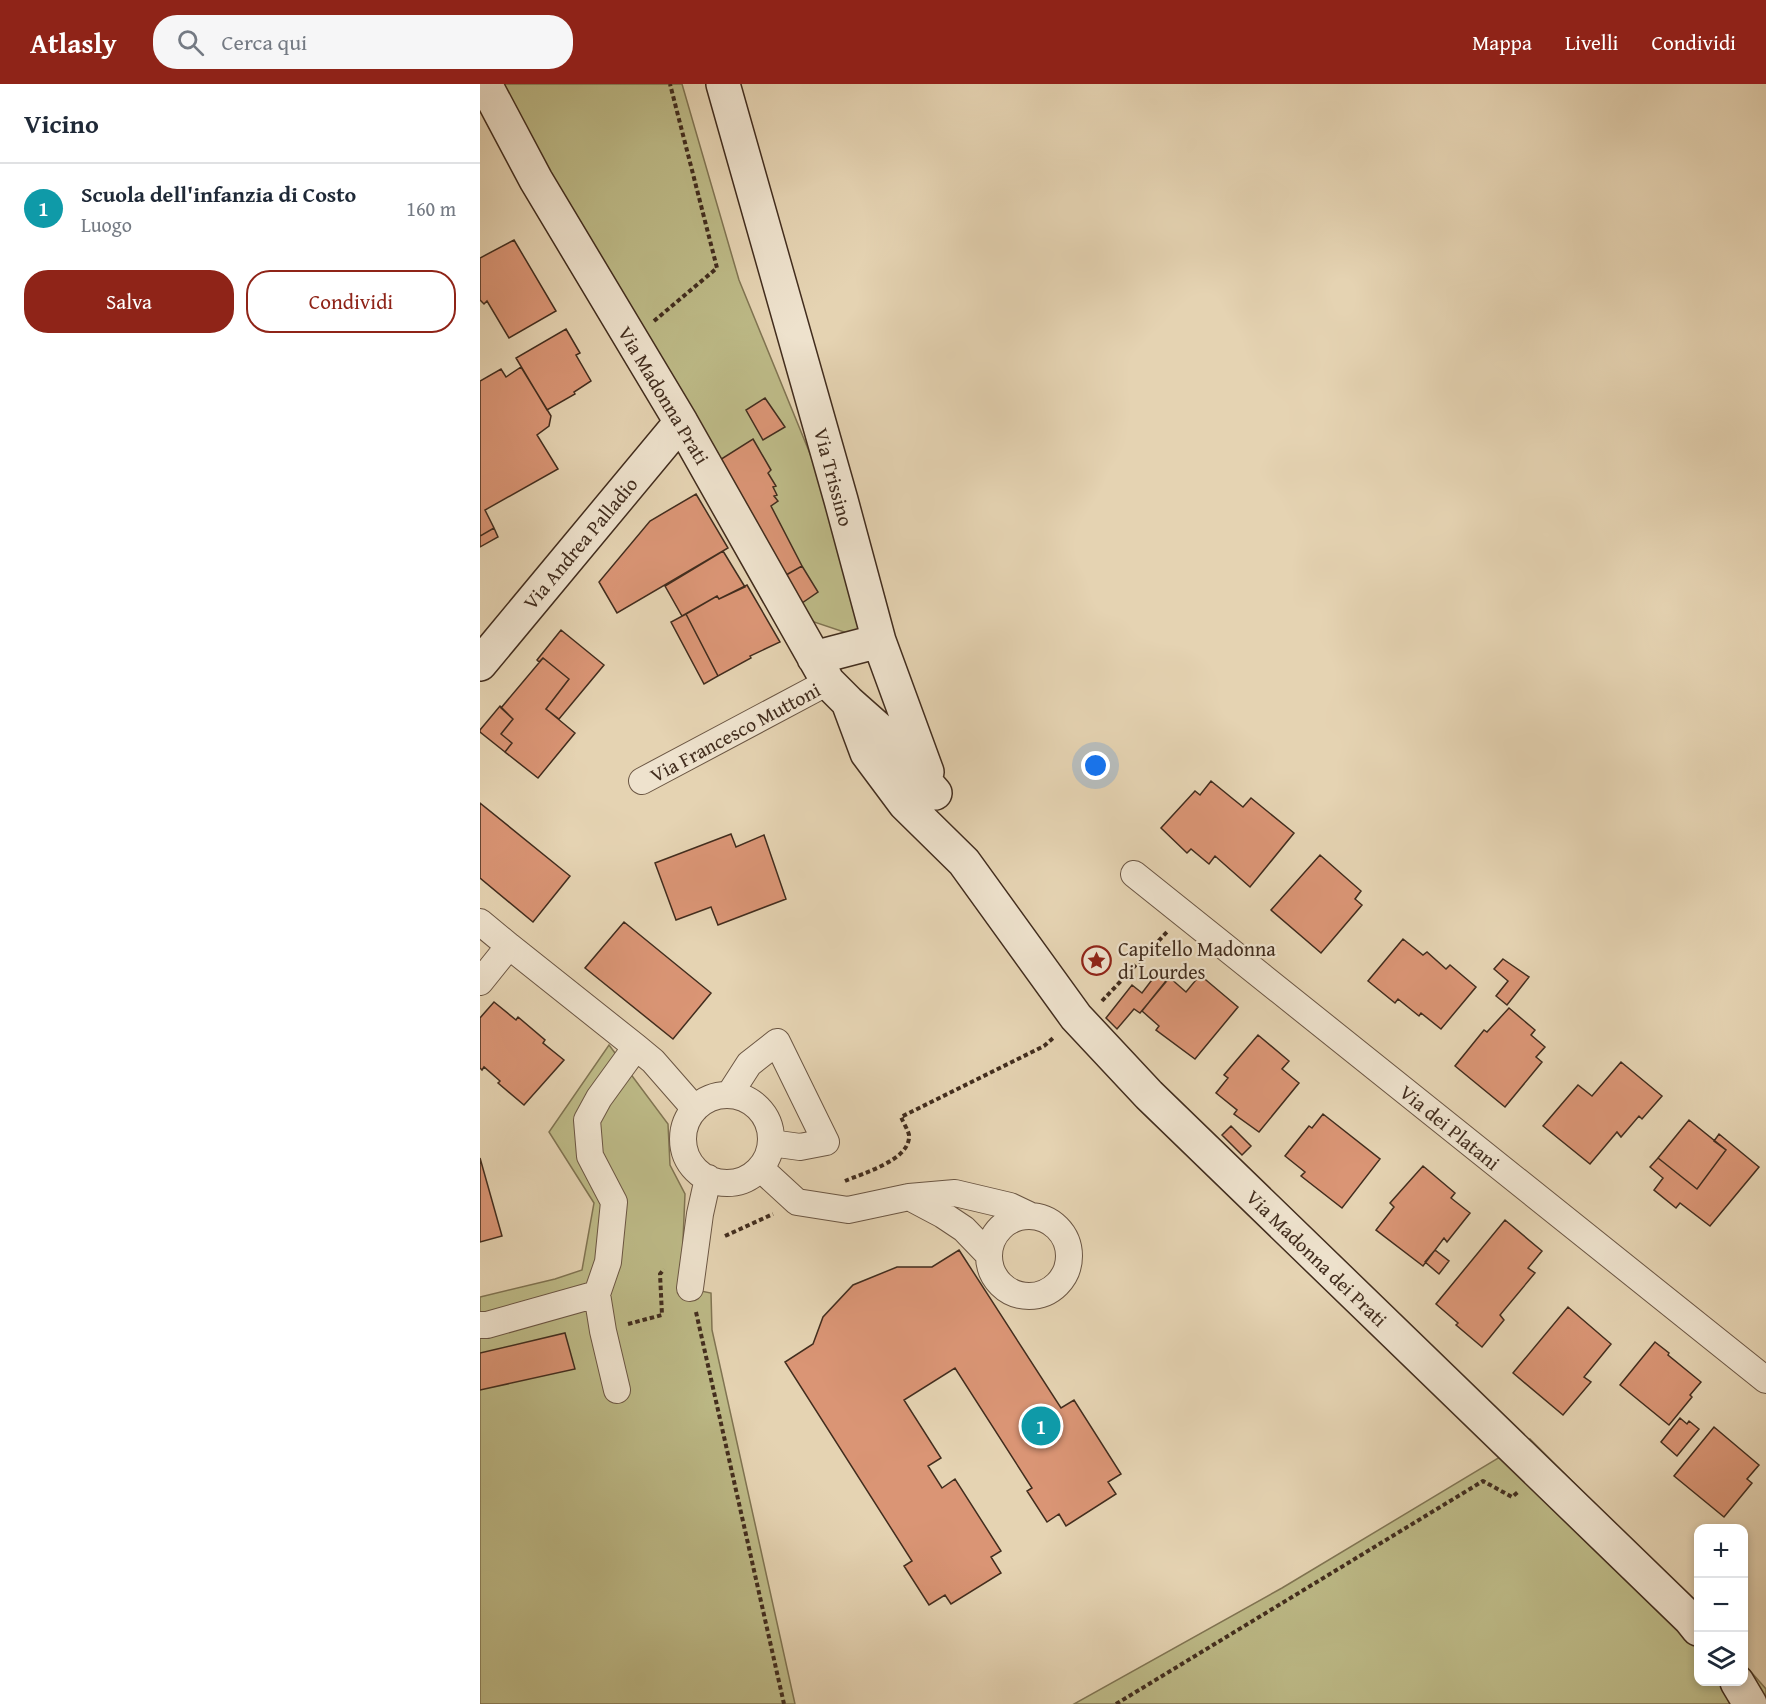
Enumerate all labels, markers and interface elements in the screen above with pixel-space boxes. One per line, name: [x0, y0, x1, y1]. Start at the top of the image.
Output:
search box: [153, 15, 573, 69]
text: Atlasly: [30, 22, 117, 63]
icon: search: [174, 26, 207, 59]
text: Cerca qui: [222, 26, 307, 58]
text: Mappa: [1472, 27, 1532, 58]
text: Livelli: [1565, 27, 1619, 58]
text: Condividi: [1652, 27, 1736, 58]
text: Vicino: [24, 104, 99, 143]
text: Scuola dell'infanzia di Costo: [81, 178, 356, 210]
text: 1: [38, 194, 49, 223]
text: 160 m: [406, 194, 456, 223]
text: Luogo: [81, 210, 132, 239]
button: Salva: [24, 270, 234, 333]
button: Condividi: [246, 270, 456, 333]
street label: Via Madonna Prati: [611, 320, 717, 470]
street label: Via Trissino: [807, 425, 861, 529]
street label: Via Andrea Palladio: [516, 470, 644, 616]
street label: Via Francesco Muttoni: [645, 675, 826, 789]
your location: [1081, 751, 1110, 780]
place label: Capitello Madonna di Lourdes: [1118, 934, 1276, 986]
place icon: Capitello Madonna di Lourdes: [1081, 944, 1113, 976]
street label: Via dei Platani: [1394, 1077, 1507, 1177]
street label: Via Madonna dei Prati: [1240, 1183, 1394, 1334]
pin: 1: [1022, 1404, 1060, 1448]
map controls: [1694, 1524, 1748, 1686]
button: +: [1694, 1524, 1748, 1578]
button: −: [1694, 1578, 1748, 1632]
button: layers: [1694, 1632, 1748, 1686]

